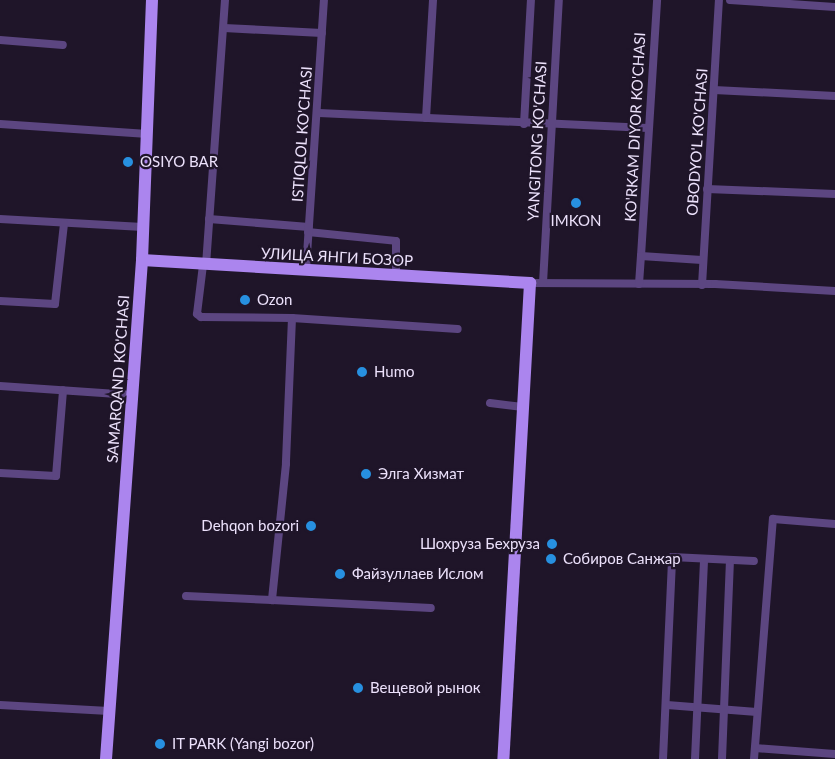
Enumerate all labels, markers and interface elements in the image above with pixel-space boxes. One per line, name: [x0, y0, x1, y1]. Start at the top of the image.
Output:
street label: KO'RKAM DIYOR KO'CHASI: [621, 32, 649, 222]
street label: YANGITONG KO'CHASI: [524, 61, 550, 221]
street label: ISTIQLOL KO'CHASI: [288, 65, 316, 203]
street label: OBODYO'L KO'CHASI: [683, 67, 711, 217]
place label: OSIYO BAR: [140, 153, 218, 171]
marker: OSIYO BAR: [121, 155, 135, 169]
marker: IMKON: [569, 196, 583, 210]
place label: IMKON: [551, 212, 601, 230]
street label: УЛИЦА ЯНГИ БОЗОР: [261, 244, 413, 270]
place label: Ozon: [257, 291, 292, 309]
marker: Ozon: [238, 293, 252, 307]
street label: SAMARQAND KO'CHASI: [103, 294, 133, 464]
place label: Humo: [374, 363, 415, 381]
marker: Humo: [355, 365, 369, 379]
place label: Элга Хизмат: [378, 465, 464, 483]
marker: Элга Хизмат: [359, 467, 373, 481]
place label: Dehqon bozori: [201, 517, 299, 535]
marker: Dehqon bozori: [304, 519, 318, 533]
place label: Шохруза Бехруза: [420, 535, 540, 553]
marker: Шохруза Бехруза: [545, 537, 559, 551]
place label: Собиров Санжар: [563, 550, 681, 568]
marker: Собиров Санжар: [544, 552, 558, 566]
place label: Файзуллаев Ислом: [352, 565, 484, 583]
marker: Файзуллаев Ислом: [333, 567, 347, 581]
place label: Вещевой рынок: [370, 679, 481, 697]
marker: Вещевой рынок: [351, 681, 365, 695]
place label: IT PARK (Yangi bozor): [172, 735, 314, 753]
marker: IT PARK (Yangi bozor): [153, 737, 167, 751]

